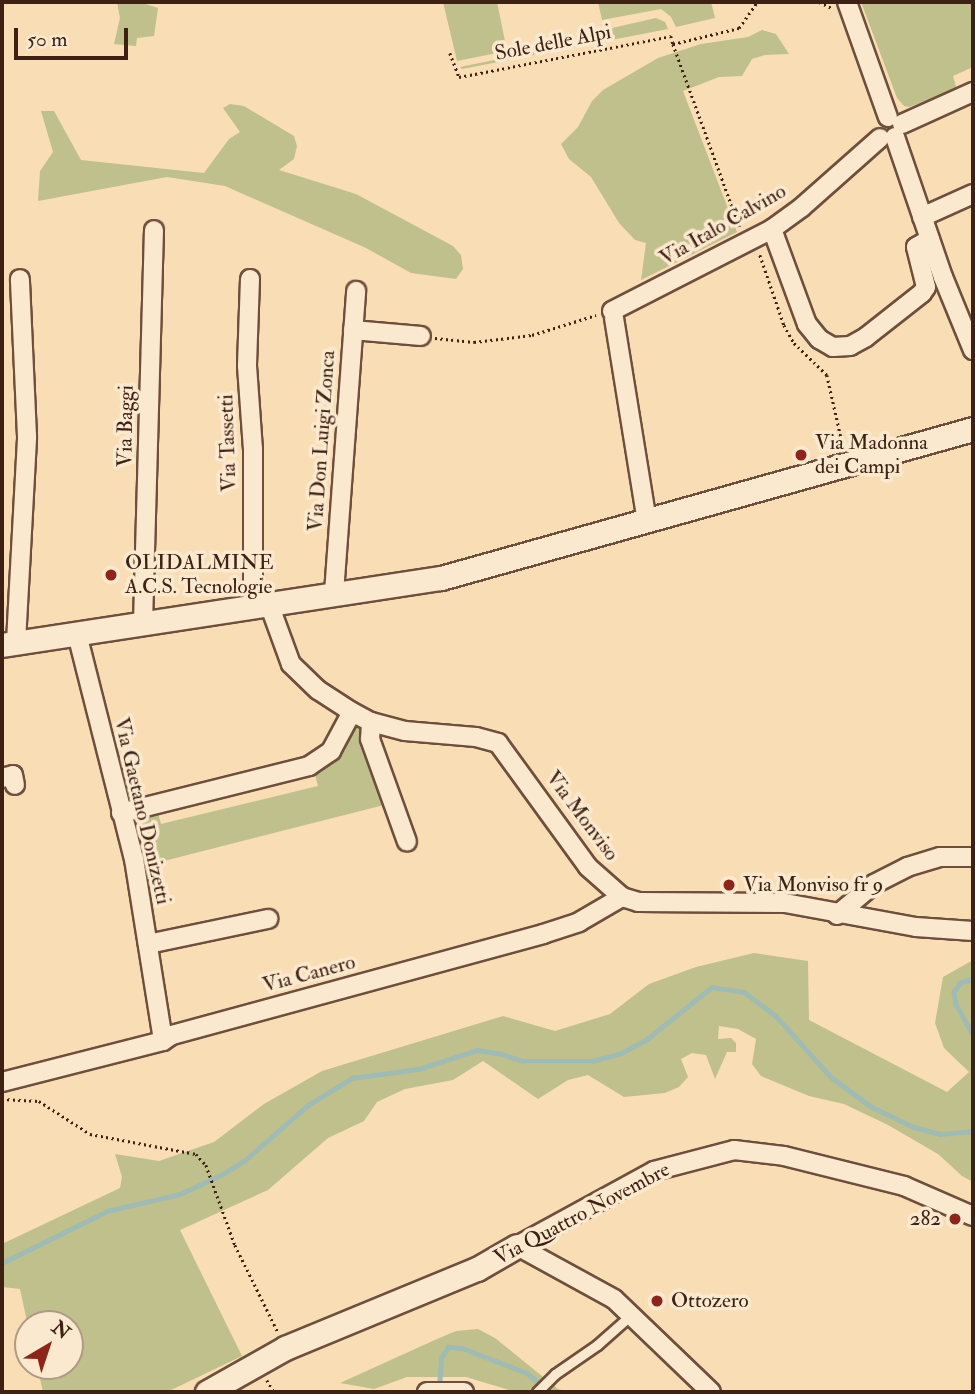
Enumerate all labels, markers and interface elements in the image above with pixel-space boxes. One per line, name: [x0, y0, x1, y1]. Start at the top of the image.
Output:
scale bar: [18, 14, 131, 58]
street label: Sole delle Alpi: [493, 19, 613, 67]
text: 50 m: [27, 26, 68, 53]
street label: Via Italo Calvino: [655, 179, 791, 271]
street label: Via Don Luigi Zonca: [303, 350, 341, 532]
street label: Via Baggi: [113, 385, 139, 467]
street label: Via Tassetti: [214, 394, 242, 492]
place label: Via Madonna dei Campi: [815, 430, 928, 480]
marker: Via Madonna dei Campi: [793, 447, 809, 463]
place label: OLIDALMINE A.C.S. Tecnologie: [125, 550, 274, 600]
marker: OLIDALMINE A.C.S. Tecnologie: [103, 567, 119, 583]
street label: Via Gaetano Donizetti: [108, 715, 176, 907]
street label: Via Monviso: [540, 766, 624, 866]
place label: Via Monviso fr 9: [743, 872, 883, 898]
marker: Via Monviso fr 9: [721, 877, 737, 893]
street label: Via Canero: [260, 950, 358, 998]
street label: Via Quattro Novembre: [490, 1157, 674, 1271]
place label: 282: [910, 1206, 941, 1232]
marker: 282: [947, 1211, 963, 1227]
place label: Ottozero: [671, 1288, 749, 1314]
marker: Ottozero: [649, 1293, 665, 1309]
north arrow: [14, 1310, 84, 1380]
text: N: [47, 1316, 75, 1345]

